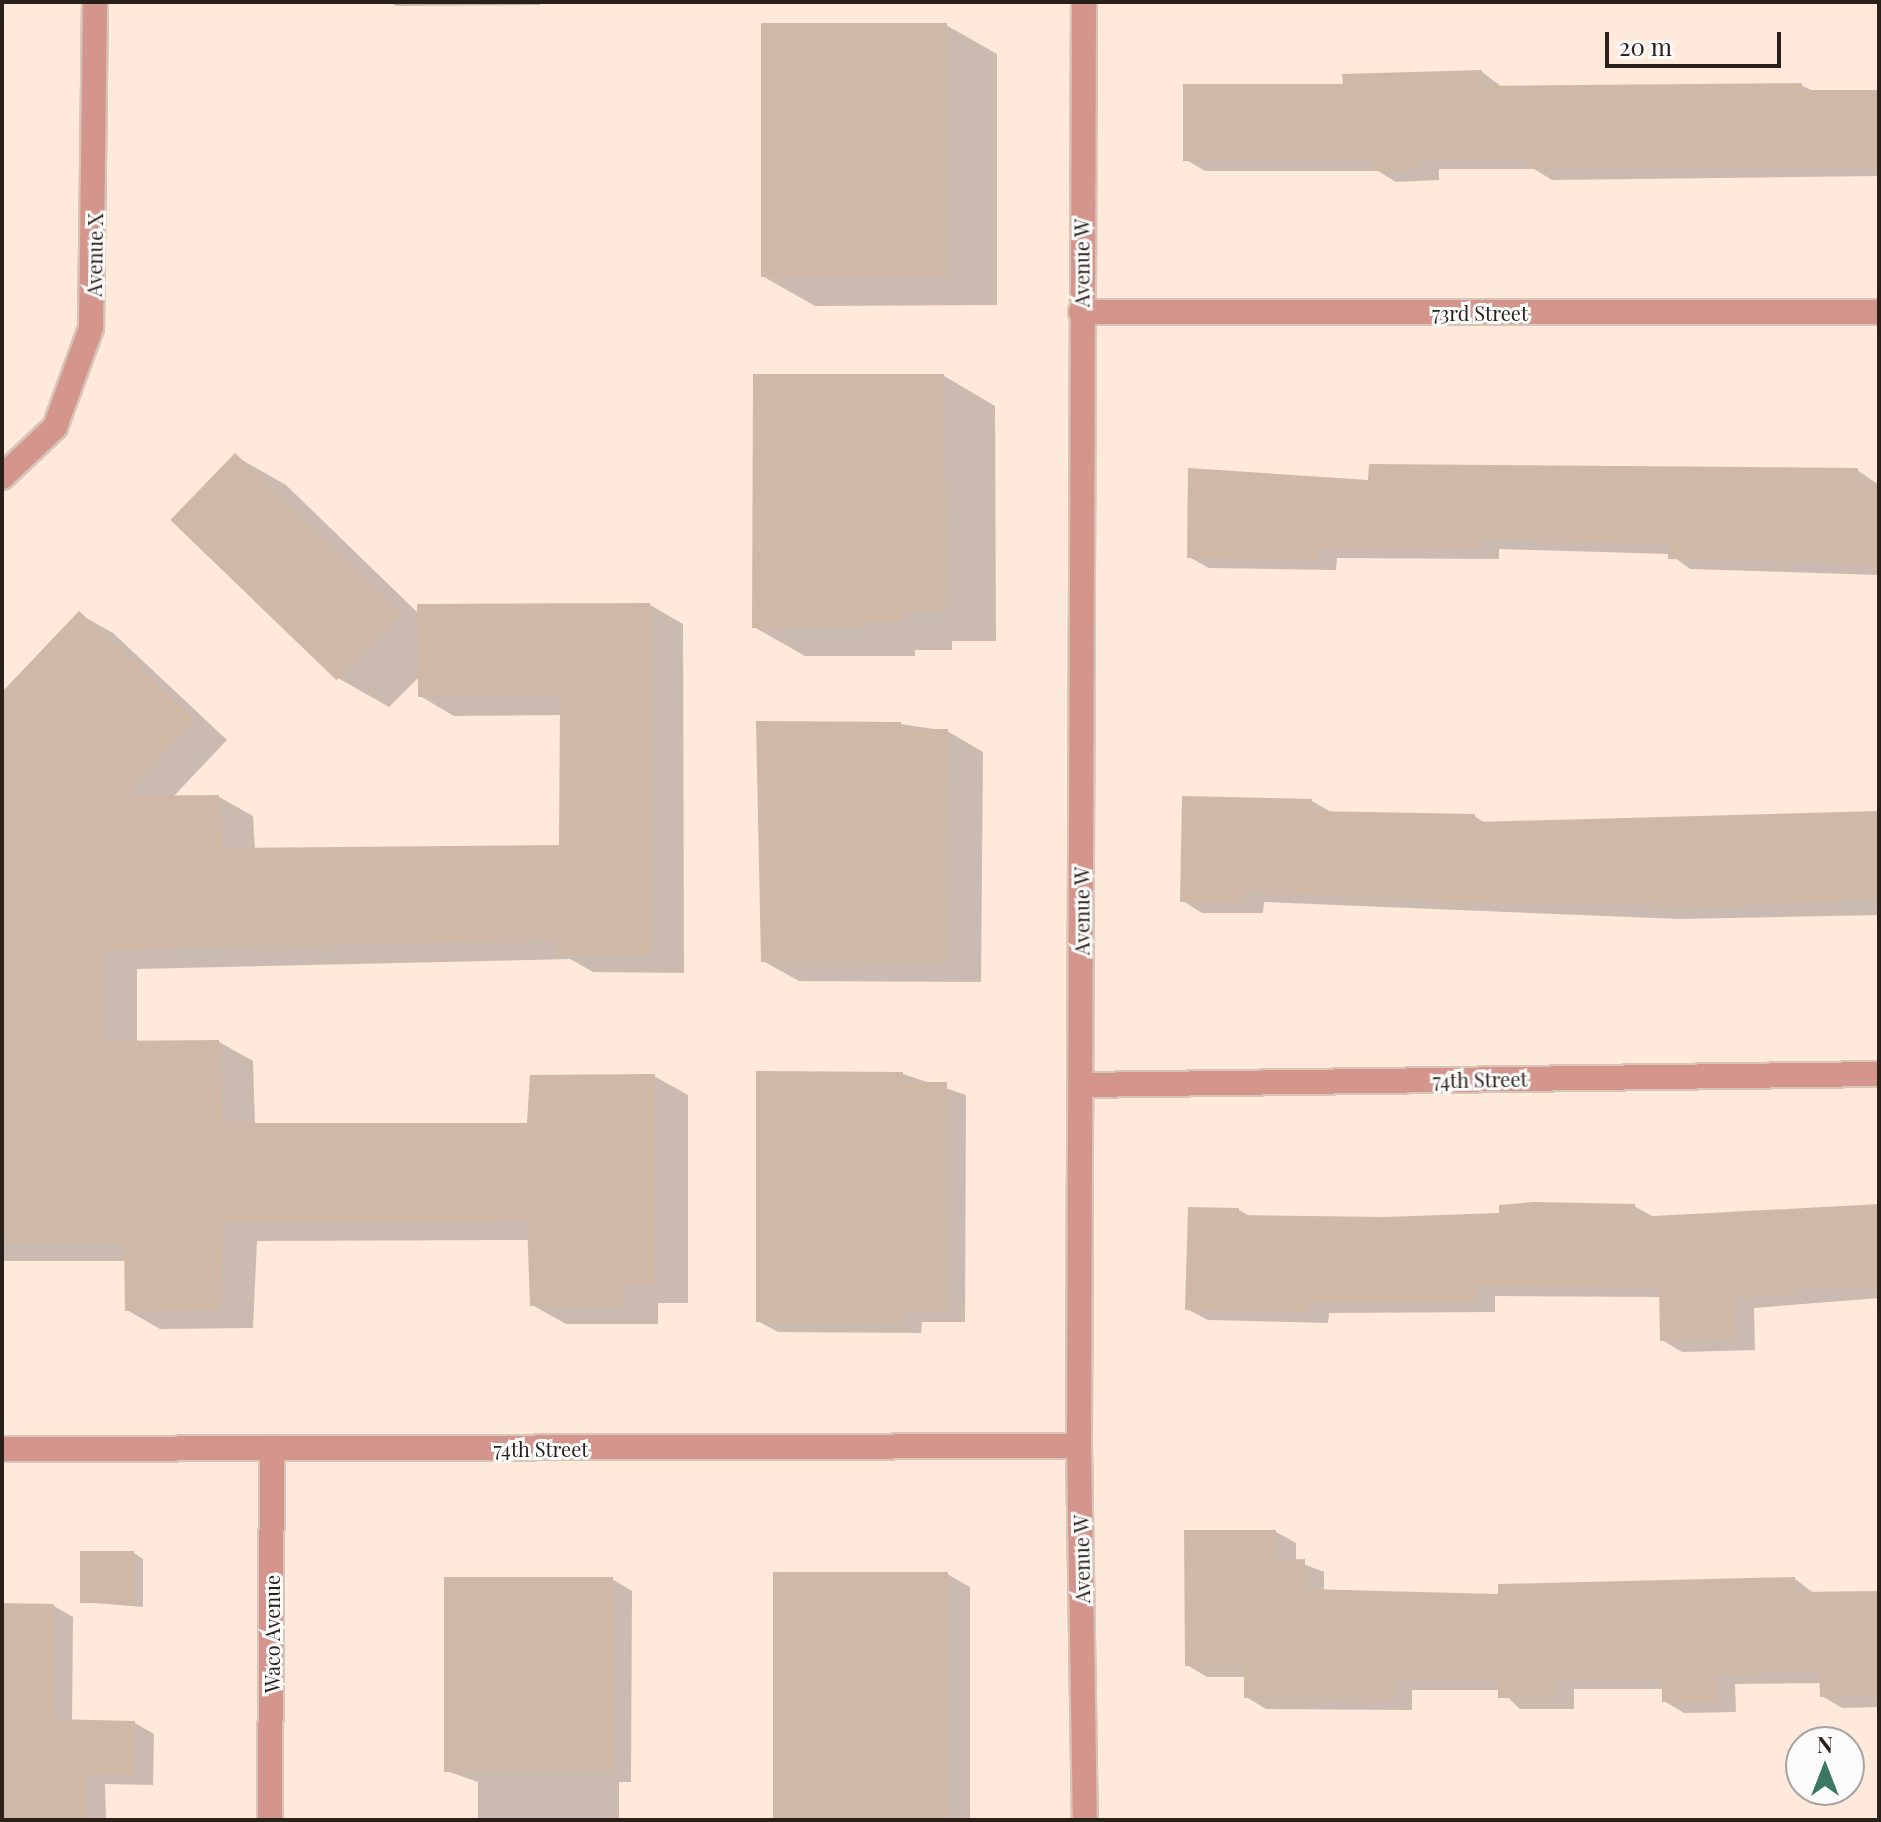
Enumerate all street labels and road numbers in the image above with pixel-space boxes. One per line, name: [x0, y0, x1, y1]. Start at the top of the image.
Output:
street label: Avenue X: [81, 213, 107, 297]
street label: Avenue W: [1069, 218, 1093, 308]
street label: 73rd Street: [1432, 300, 1528, 324]
street label: Avenue W: [1069, 866, 1093, 956]
street label: 74th Street: [1432, 1066, 1528, 1092]
street label: 74th Street: [494, 1436, 588, 1460]
street label: Avenue W: [1068, 1514, 1094, 1604]
street label: Waco Avenue: [259, 1575, 283, 1693]

